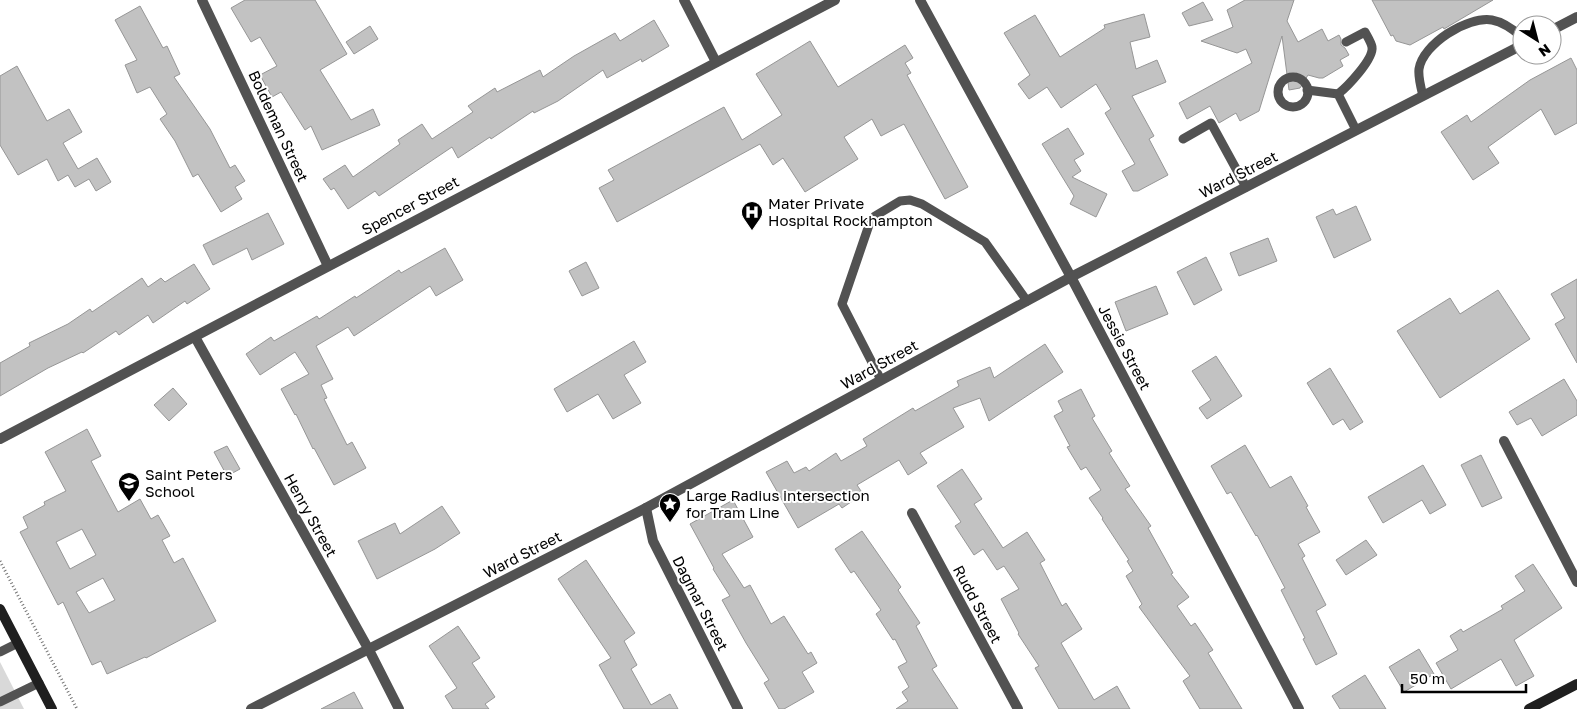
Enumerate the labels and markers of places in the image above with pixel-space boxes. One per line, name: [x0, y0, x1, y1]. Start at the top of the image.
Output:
place label: Mater Private Hospital Rockhampton: [768, 194, 933, 229]
hospital icon: Mater Private Hospital Rockhampton: [740, 200, 764, 231]
place label: Saint Peters School: [145, 465, 233, 500]
school or university icon: Saint Peters School: [117, 471, 141, 502]
place label: Large Radius intersection for Tram Line: [686, 486, 870, 521]
place icon: Large Radius intersection for Tram Line: [658, 492, 682, 523]

